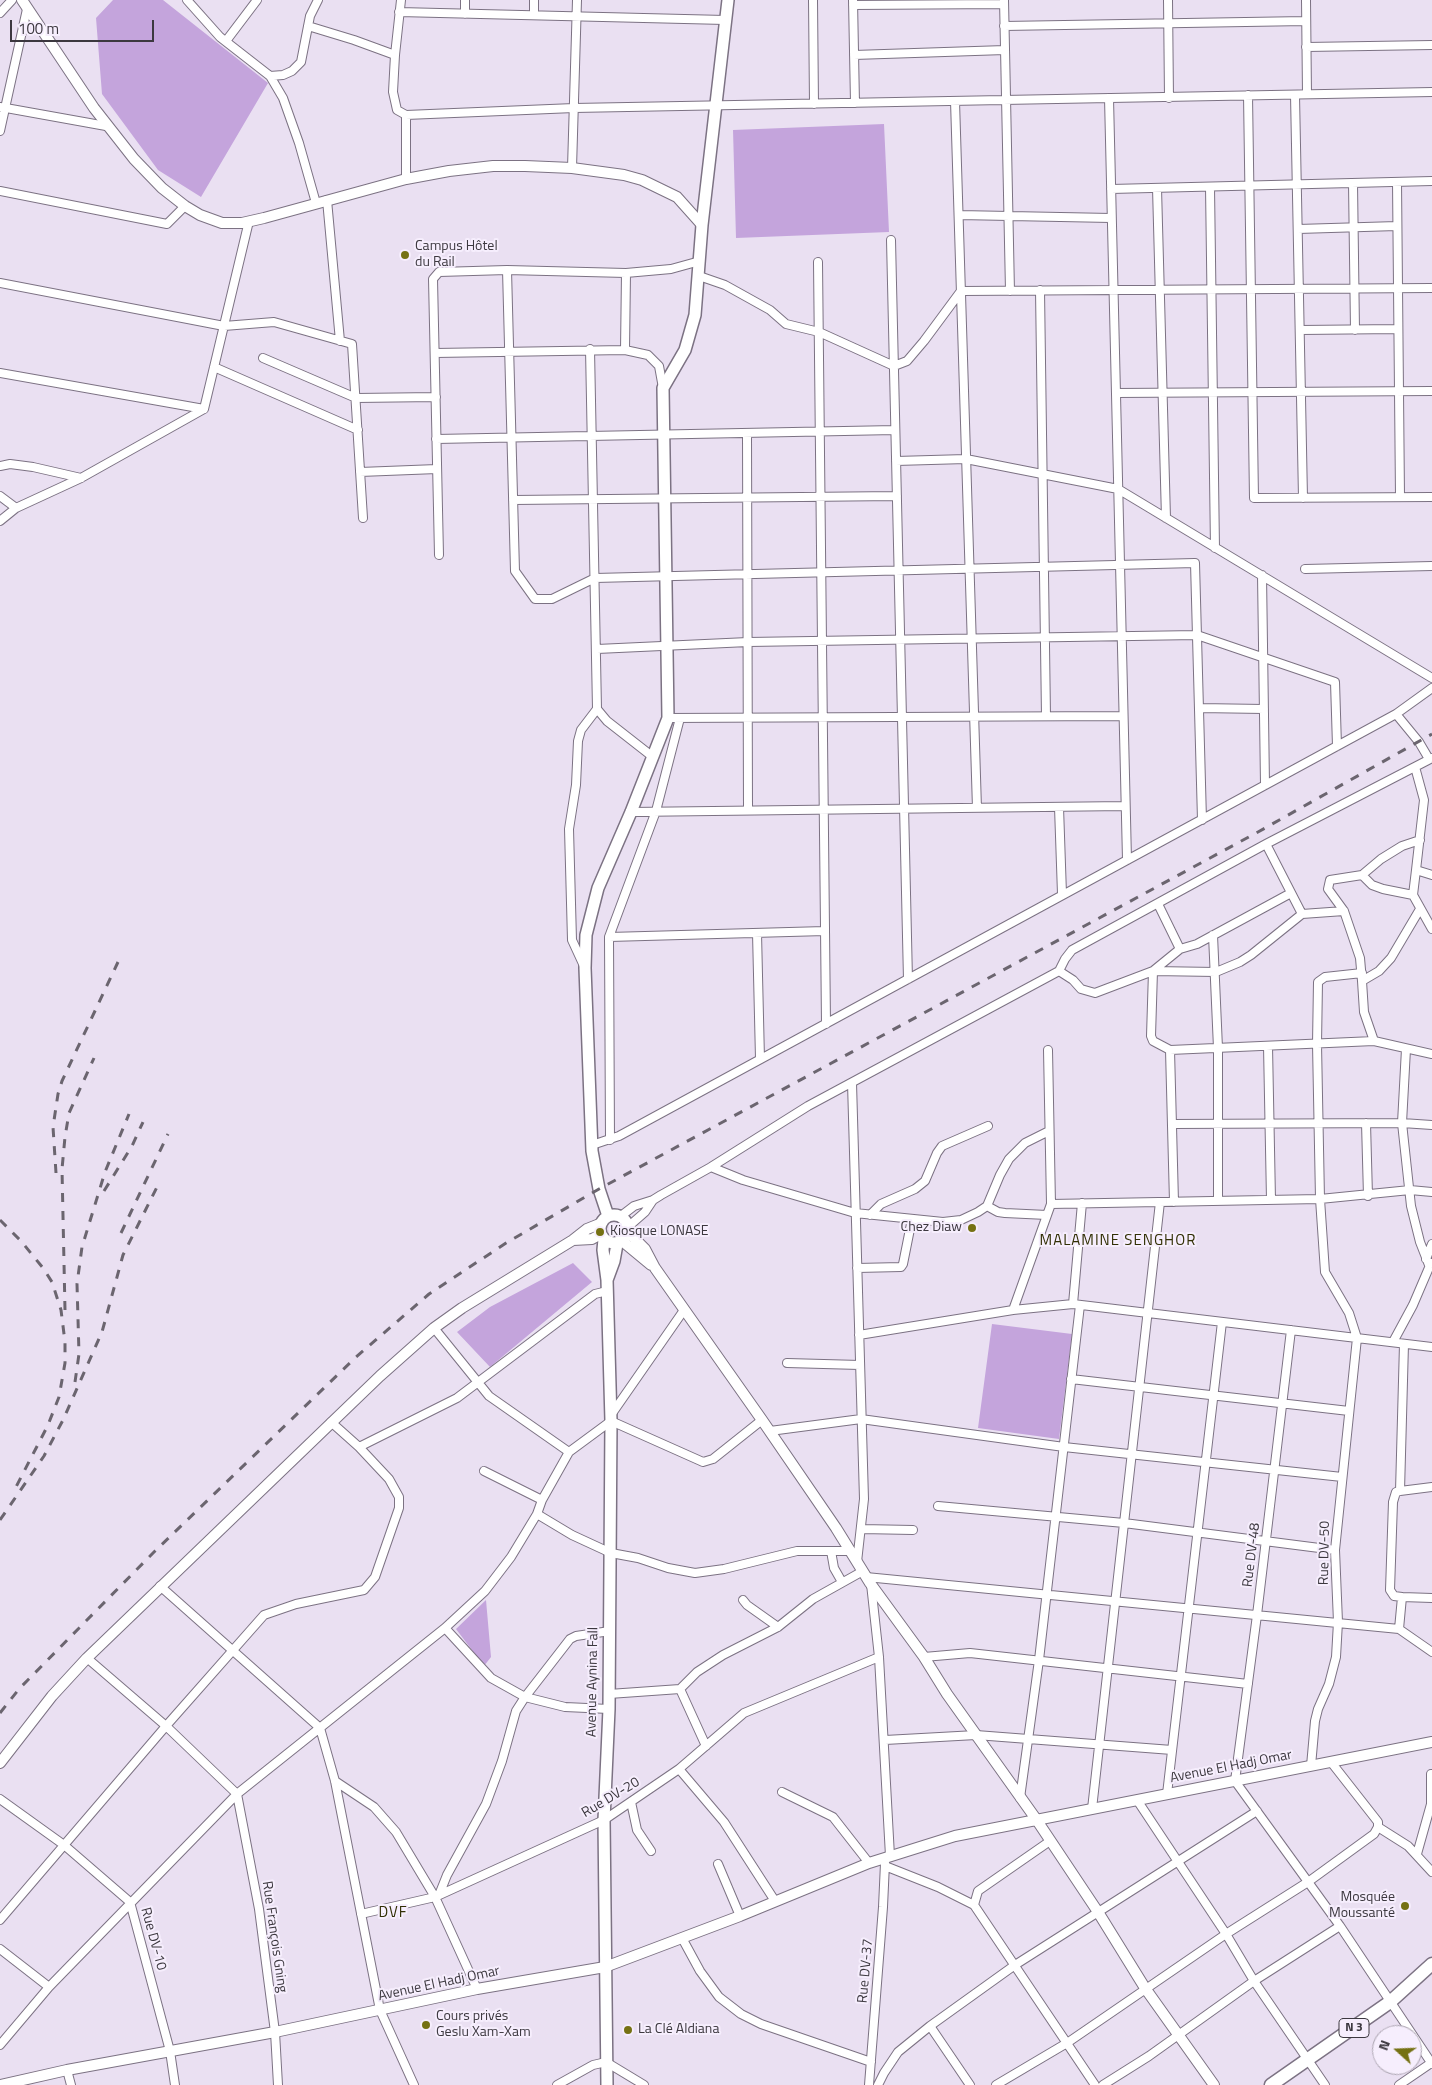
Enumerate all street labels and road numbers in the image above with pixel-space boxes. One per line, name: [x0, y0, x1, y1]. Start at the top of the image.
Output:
street label: Rue DV-50: [1316, 1521, 1334, 1585]
street label: Rue DV-48: [1240, 1522, 1264, 1588]
street label: Avenue Aynina Fall: [584, 1627, 602, 1737]
street label: Avenue El Hadj Omar: [1169, 1747, 1293, 1787]
street label: Rue DV-20: [579, 1774, 643, 1822]
street label: Rue François Gning: [258, 1880, 290, 1994]
street label: Rue DV-10: [137, 1906, 169, 1972]
street label: Rue DV-37: [855, 1938, 877, 2004]
street label: Avenue El Hadj Omar: [377, 1963, 501, 2005]
road number: N 3: [1339, 2019, 1369, 2038]

